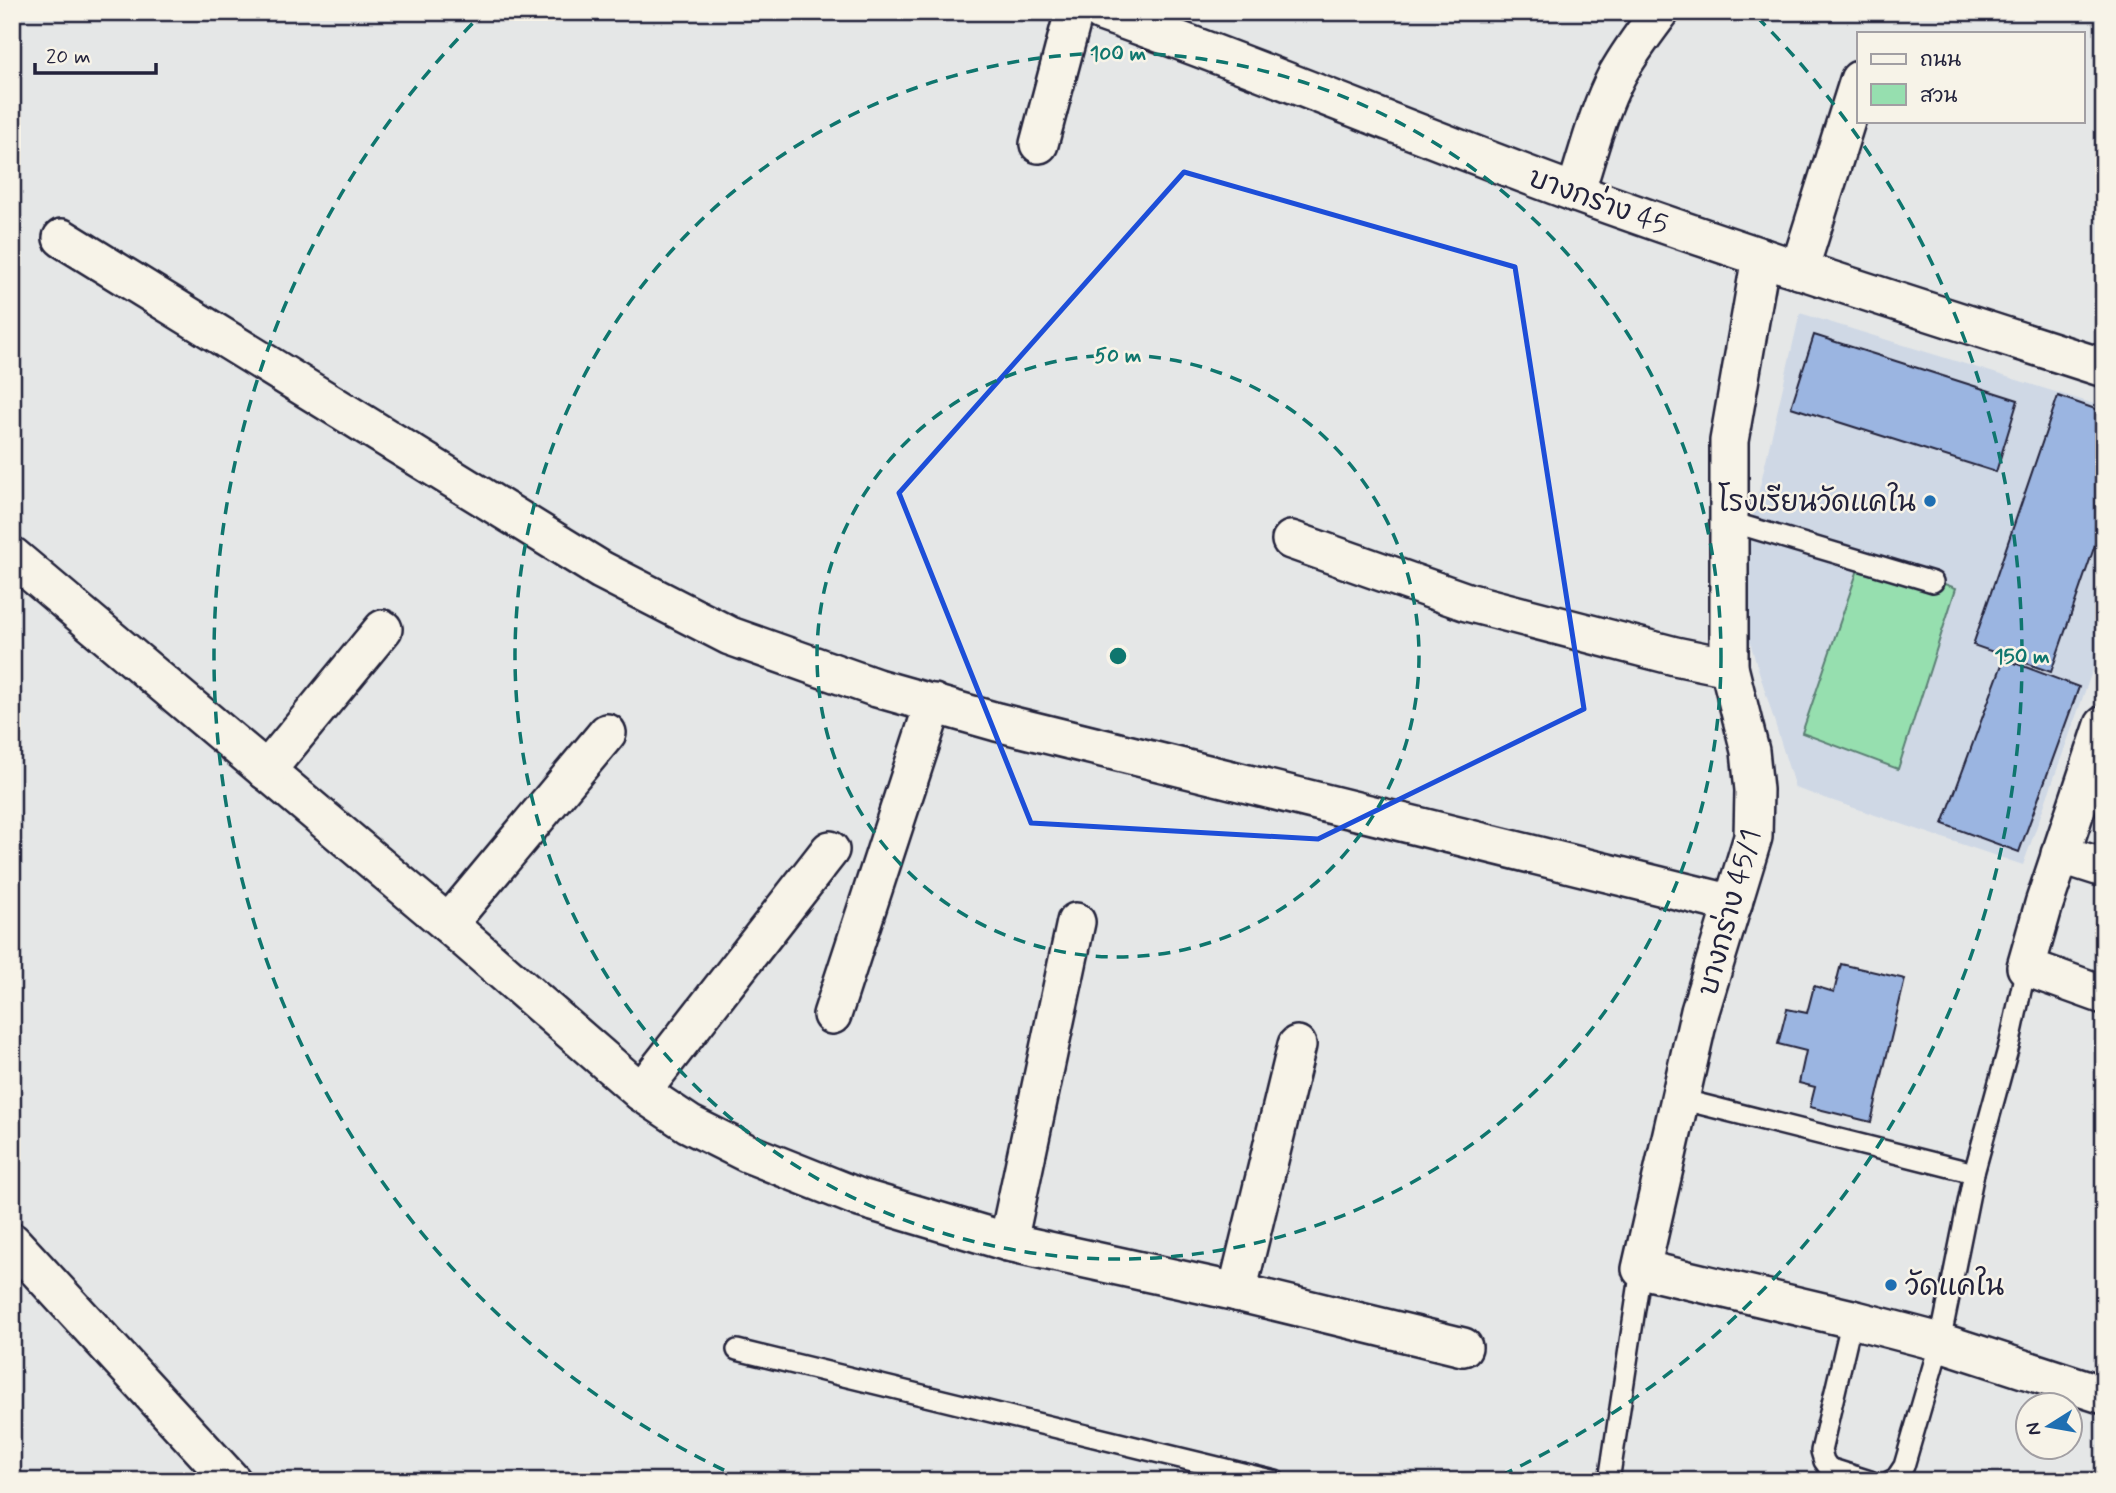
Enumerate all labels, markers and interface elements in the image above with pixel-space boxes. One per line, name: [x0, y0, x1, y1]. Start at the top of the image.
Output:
scale bar: [35, 32, 156, 76]
legend: [1857, 32, 2084, 122]
text: 100 m: [1090, 40, 1146, 68]
text: 20 m: [46, 43, 91, 71]
text: ถนน: [1920, 46, 1961, 74]
text: สวน: [1920, 82, 1957, 110]
street label: บางกร่าง 45: [1523, 158, 1674, 245]
text: 50 m: [1095, 342, 1142, 370]
place label: โรงเรียนวัดแคใน: [1718, 482, 1916, 522]
marker: โรงเรียนวัดแคใน: [1922, 493, 1938, 509]
text: 150 m: [1994, 643, 2050, 671]
centre of rings: [1106, 644, 1130, 668]
street label: บางกร่าง 45/1: [1689, 825, 1770, 1000]
place label: วัดแคใน: [1905, 1266, 2005, 1306]
marker: วัดแคใน: [1883, 1277, 1899, 1293]
north arrow: [2014, 1392, 2084, 1462]
text: N: [2020, 1420, 2047, 1438]

